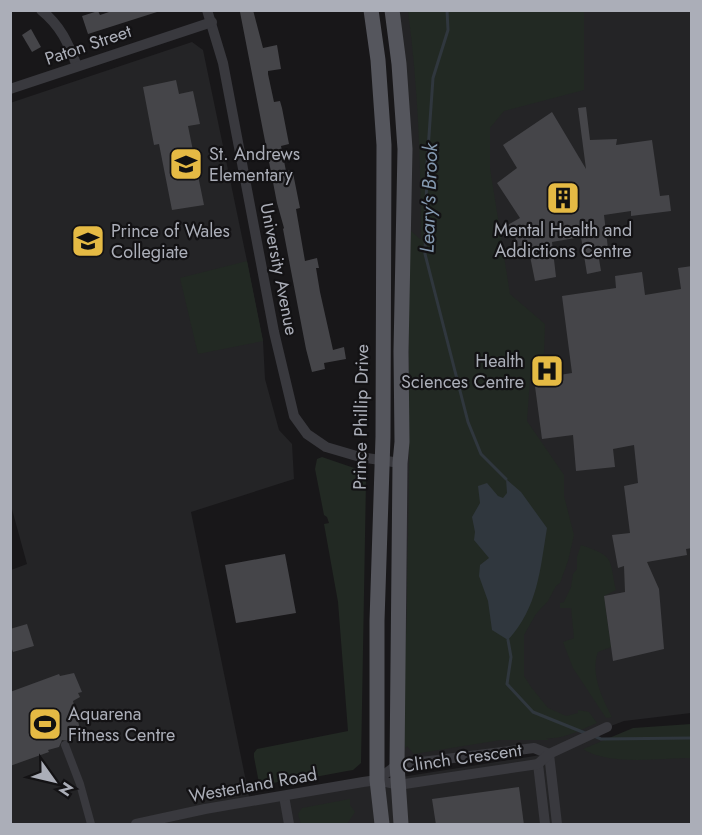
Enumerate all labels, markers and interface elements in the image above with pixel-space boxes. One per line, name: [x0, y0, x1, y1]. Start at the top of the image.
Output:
street label: Paton Street: [41, 18, 135, 72]
place label: St. Andrews Elementary: [209, 141, 300, 188]
water label: Leary's Brook: [413, 141, 445, 253]
school or university icon: St. Andrews Elementary: [168, 146, 204, 182]
building icon: Mental Health and Addictions Centre: [545, 180, 581, 216]
street label: University Avenue: [253, 201, 305, 337]
place label: Mental Health and Addictions Centre: [494, 217, 632, 264]
place label: Prince of Wales Collegiate: [111, 218, 230, 265]
school or university icon: Prince of Wales Collegiate: [70, 223, 106, 259]
street label: Prince Phillip Drive: [347, 344, 375, 490]
place label: Health Sciences Centre: [401, 348, 524, 395]
hospital icon: Health Sciences Centre: [529, 353, 565, 389]
place label: Aquarena Fitness Centre: [68, 701, 175, 748]
sports icon: Aquarena Fitness Centre: [27, 706, 63, 742]
street label: Clinch Crescent: [401, 737, 524, 779]
north arrow: [24, 751, 84, 811]
street label: Westerland Road: [187, 761, 319, 809]
text: N: [53, 777, 79, 801]

